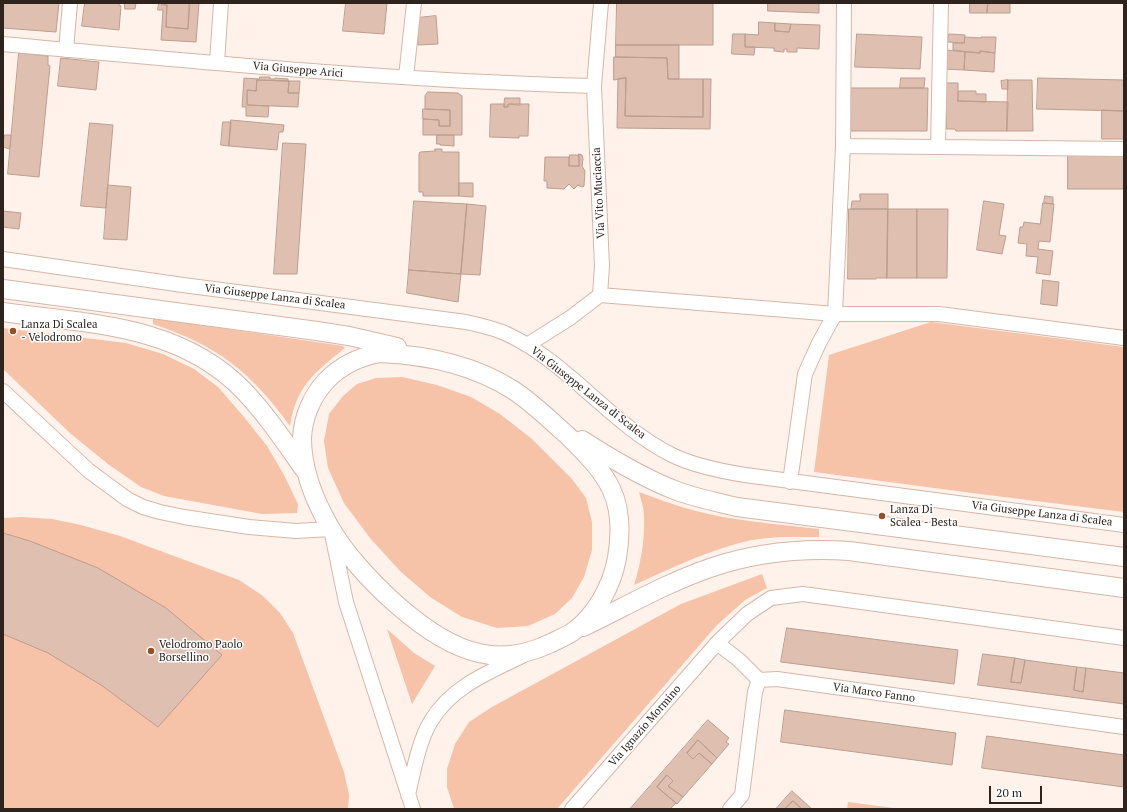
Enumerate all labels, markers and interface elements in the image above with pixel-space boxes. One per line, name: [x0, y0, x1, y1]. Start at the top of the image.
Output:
street label: Via Giuseppe Arici: [252, 59, 344, 81]
street label: Via Vito Muciaccia: [590, 147, 608, 239]
street label: Via Giuseppe Lanza di Scalea: [204, 282, 346, 312]
place label: Lanza Di Scalea - Velodromo: [21, 318, 97, 344]
marker: Lanza Di Scalea - Velodromo: [8, 326, 18, 336]
street label: Via Giuseppe Lanza di Scalea: [528, 344, 648, 442]
street label: Via Giuseppe Lanza di Scalea: [971, 499, 1113, 529]
place label: Lanza Di Scalea - Besta: [890, 503, 958, 529]
marker: Lanza Di Scalea - Besta: [877, 511, 887, 521]
place label: Velodromo Paolo Borsellino: [159, 638, 243, 664]
marker: Velodromo Paolo Borsellino: [146, 646, 156, 656]
street label: Via Marco Fanno: [832, 681, 916, 705]
street label: Via Ignazio Mormino: [606, 683, 684, 769]
scale bar: [991, 778, 1044, 804]
text: 20 m: [996, 785, 1022, 800]

